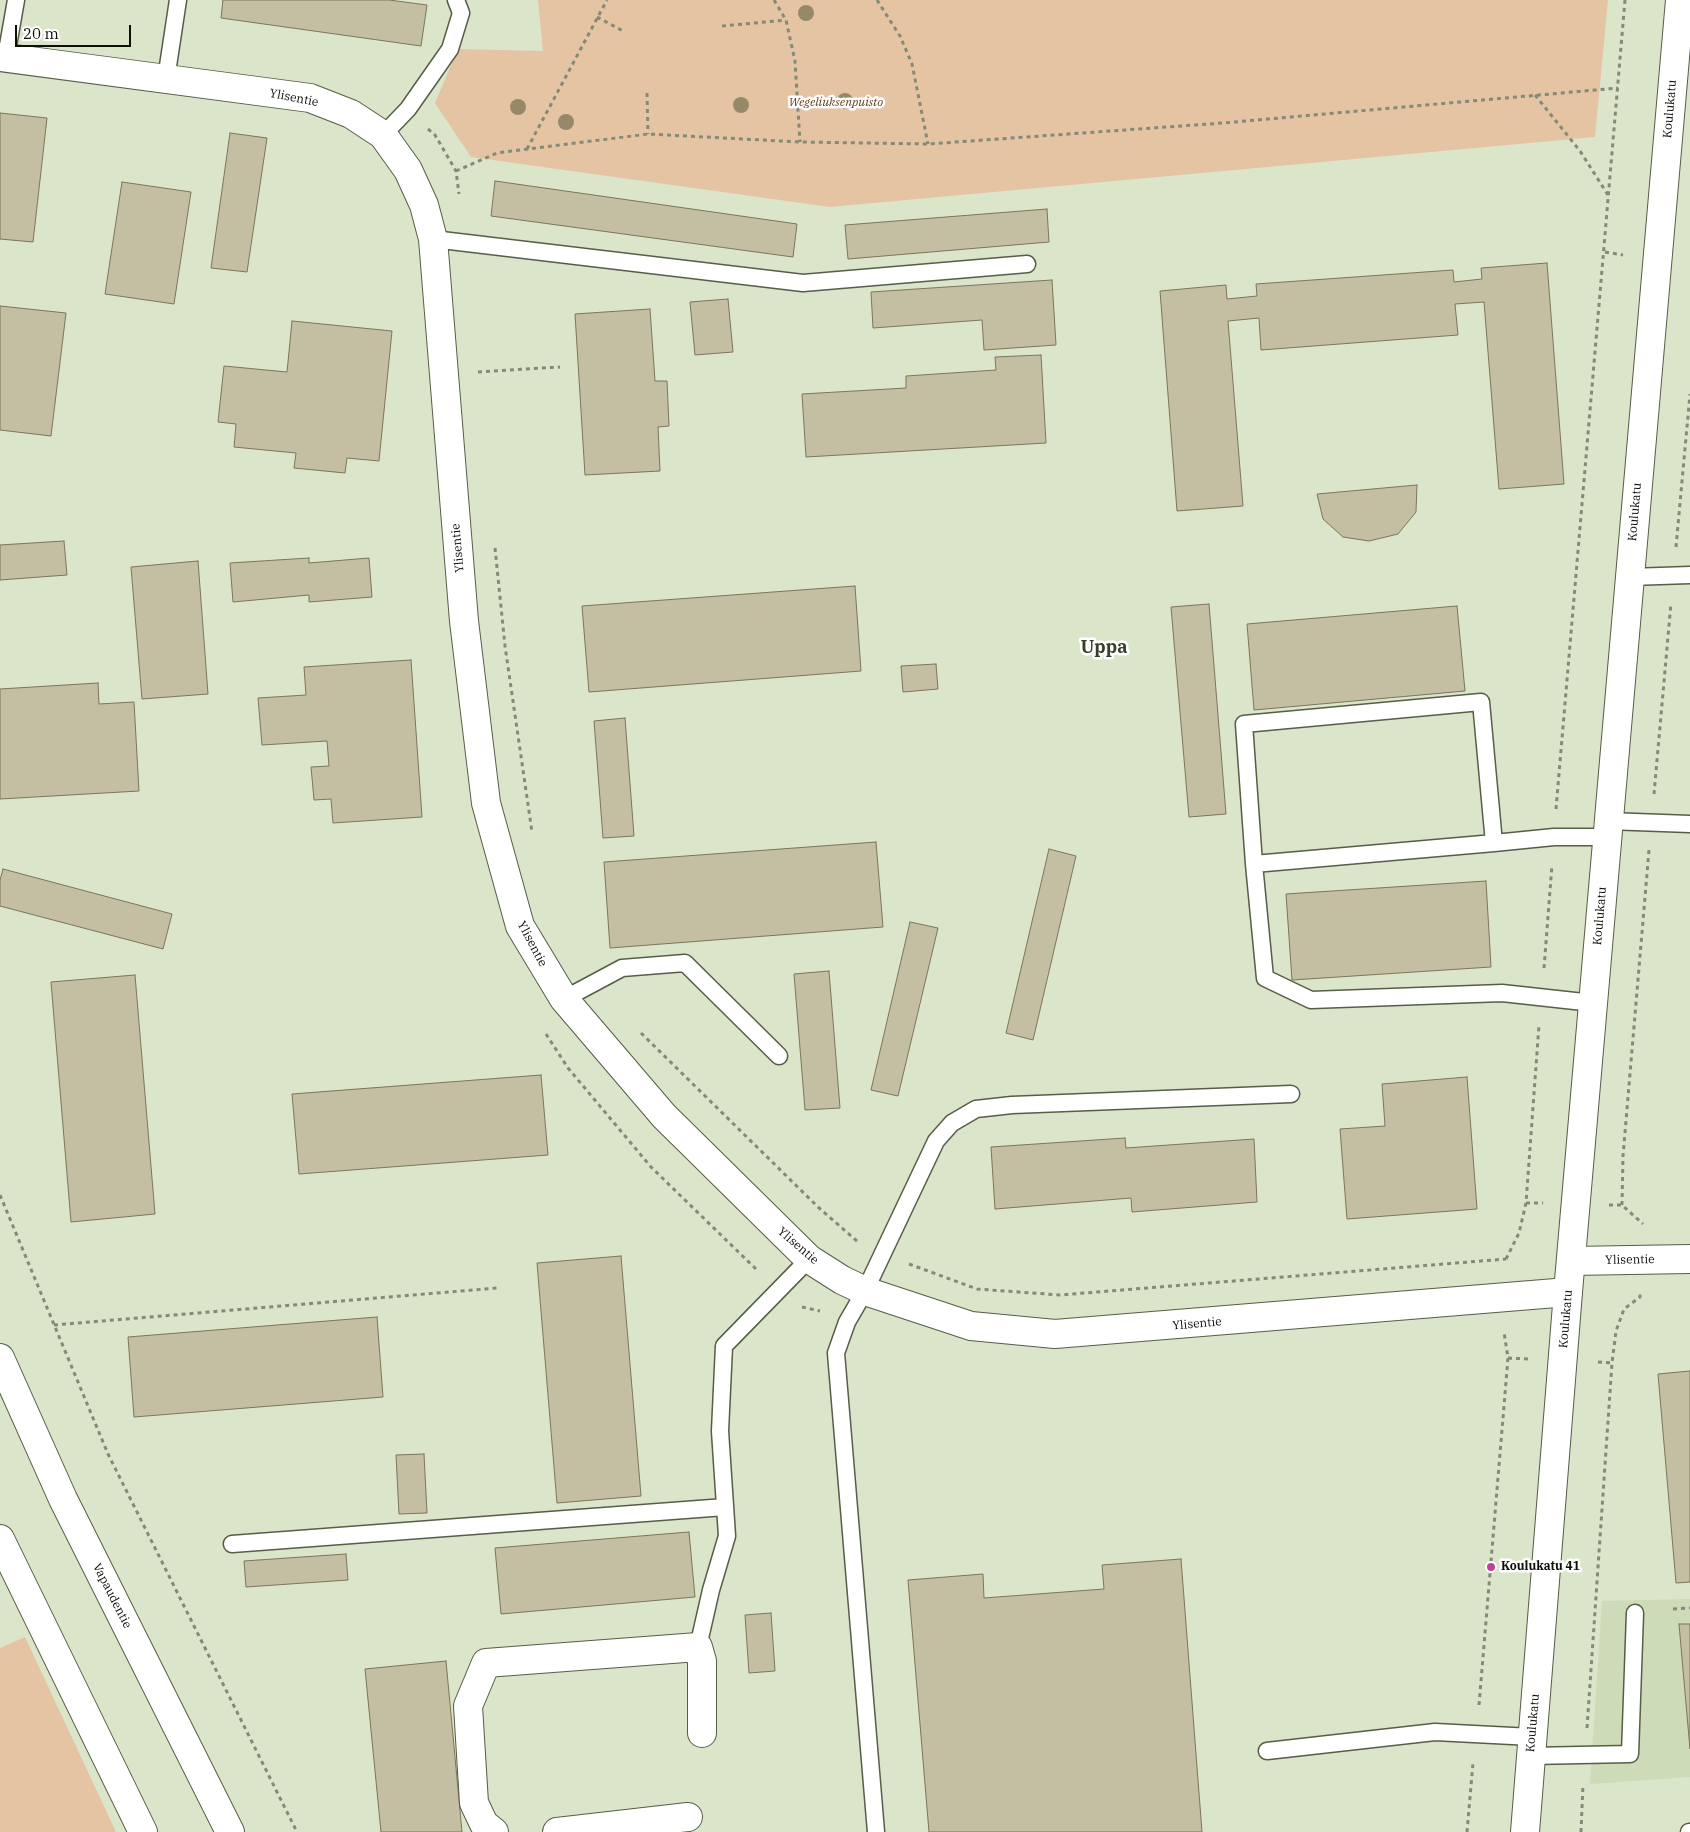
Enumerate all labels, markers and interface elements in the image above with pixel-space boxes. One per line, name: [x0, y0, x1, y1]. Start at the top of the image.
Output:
scale bar: [18, 15, 134, 47]
text: 20 m: [23, 24, 59, 43]
street label: Koulukatu: [1660, 79, 1680, 139]
street label: Ylisentie: [268, 86, 320, 110]
park label: Wegeliuksenpuisto: [789, 96, 883, 110]
street label: Koulukatu: [1625, 482, 1645, 542]
street label: Ylisentie: [449, 523, 467, 573]
district label: Uppa: [1080, 637, 1128, 659]
street label: Koulukatu: [1590, 886, 1610, 946]
street label: Ylisentie: [514, 919, 550, 969]
street label: Ylisentie: [775, 1224, 821, 1268]
street label: Ylisentie: [1605, 1252, 1655, 1268]
street label: Koulukatu: [1556, 1289, 1576, 1349]
street label: Ylisentie: [1172, 1315, 1222, 1333]
place label: Koulukatu 41: [1501, 1560, 1580, 1574]
street label: Vapaudentie: [89, 1561, 135, 1631]
marker: Koulukatu 41: [1485, 1561, 1497, 1573]
street label: Koulukatu: [1523, 1693, 1543, 1753]

